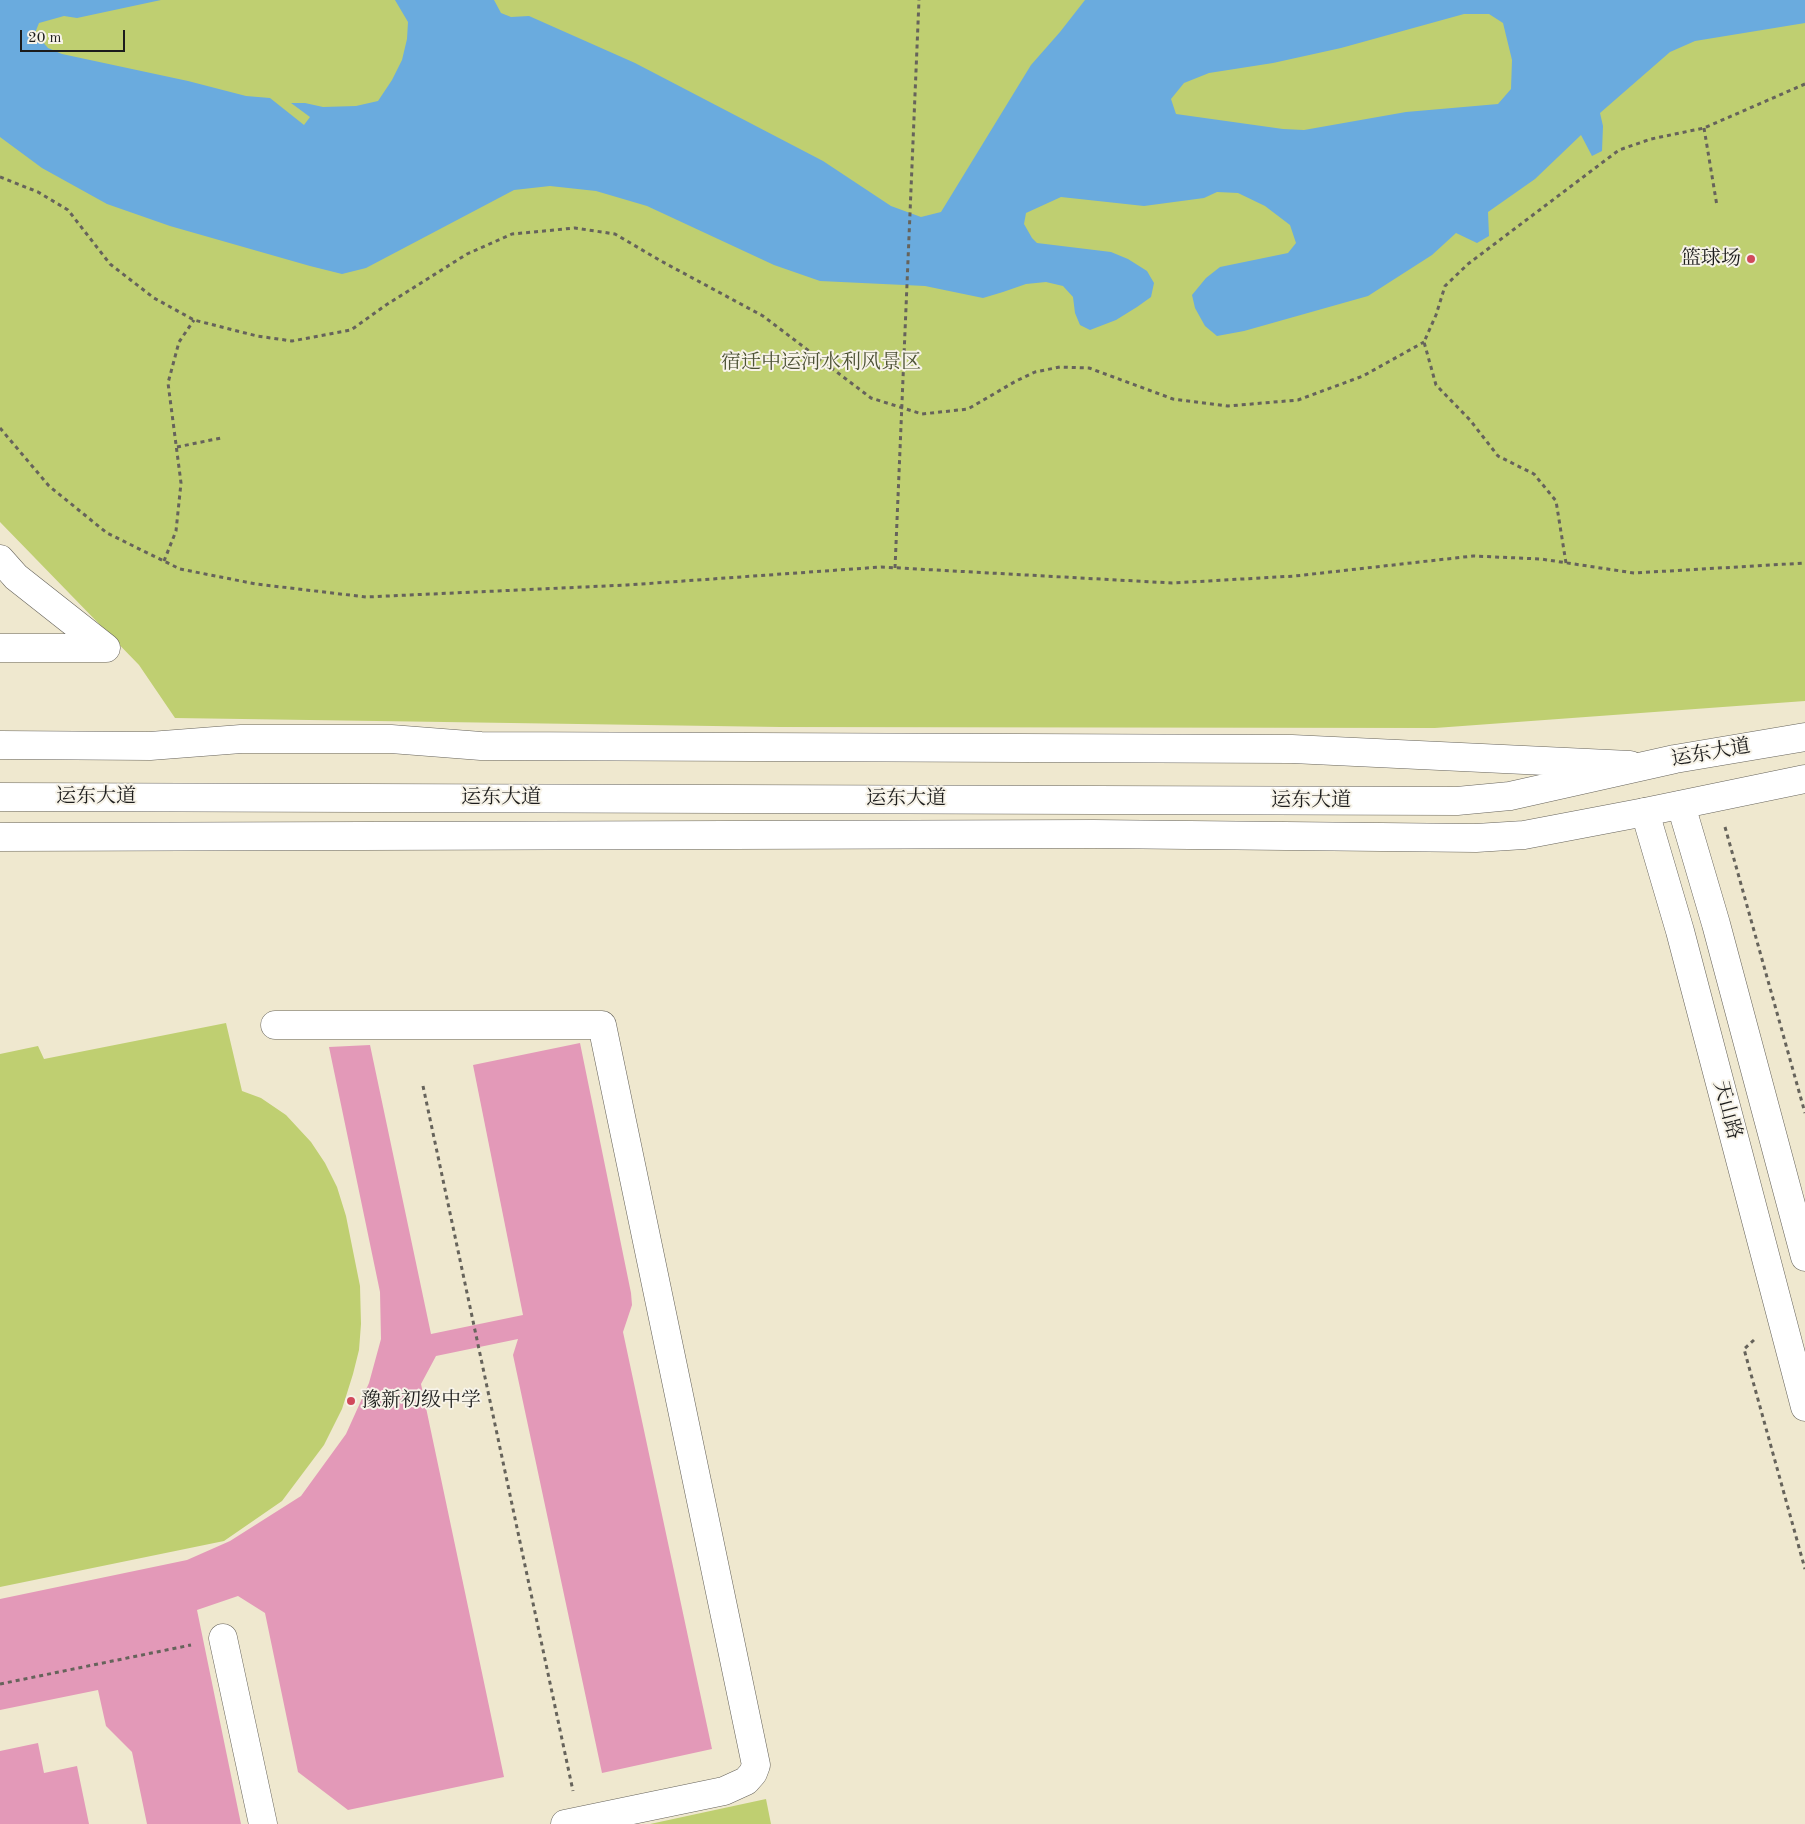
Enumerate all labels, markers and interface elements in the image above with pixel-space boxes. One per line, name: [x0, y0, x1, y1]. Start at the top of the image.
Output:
scale bar: [22, 20, 128, 52]
text: 20 m: [28, 31, 62, 46]
place label: 篮球场: [1681, 247, 1741, 271]
marker: 篮球场: [1745, 253, 1757, 265]
park label: 宿迁中运河水利风景区: [721, 351, 921, 375]
street label: 运东大道: [1670, 734, 1752, 772]
street label: 运东大道: [56, 785, 136, 809]
street label: 运东大道: [461, 786, 541, 810]
street label: 运东大道: [866, 787, 946, 811]
street label: 运东大道: [1271, 789, 1351, 813]
street label: 天山路: [1708, 1078, 1746, 1142]
place label: 豫新初级中学: [361, 1389, 481, 1413]
marker: 豫新初级中学: [345, 1395, 357, 1407]

